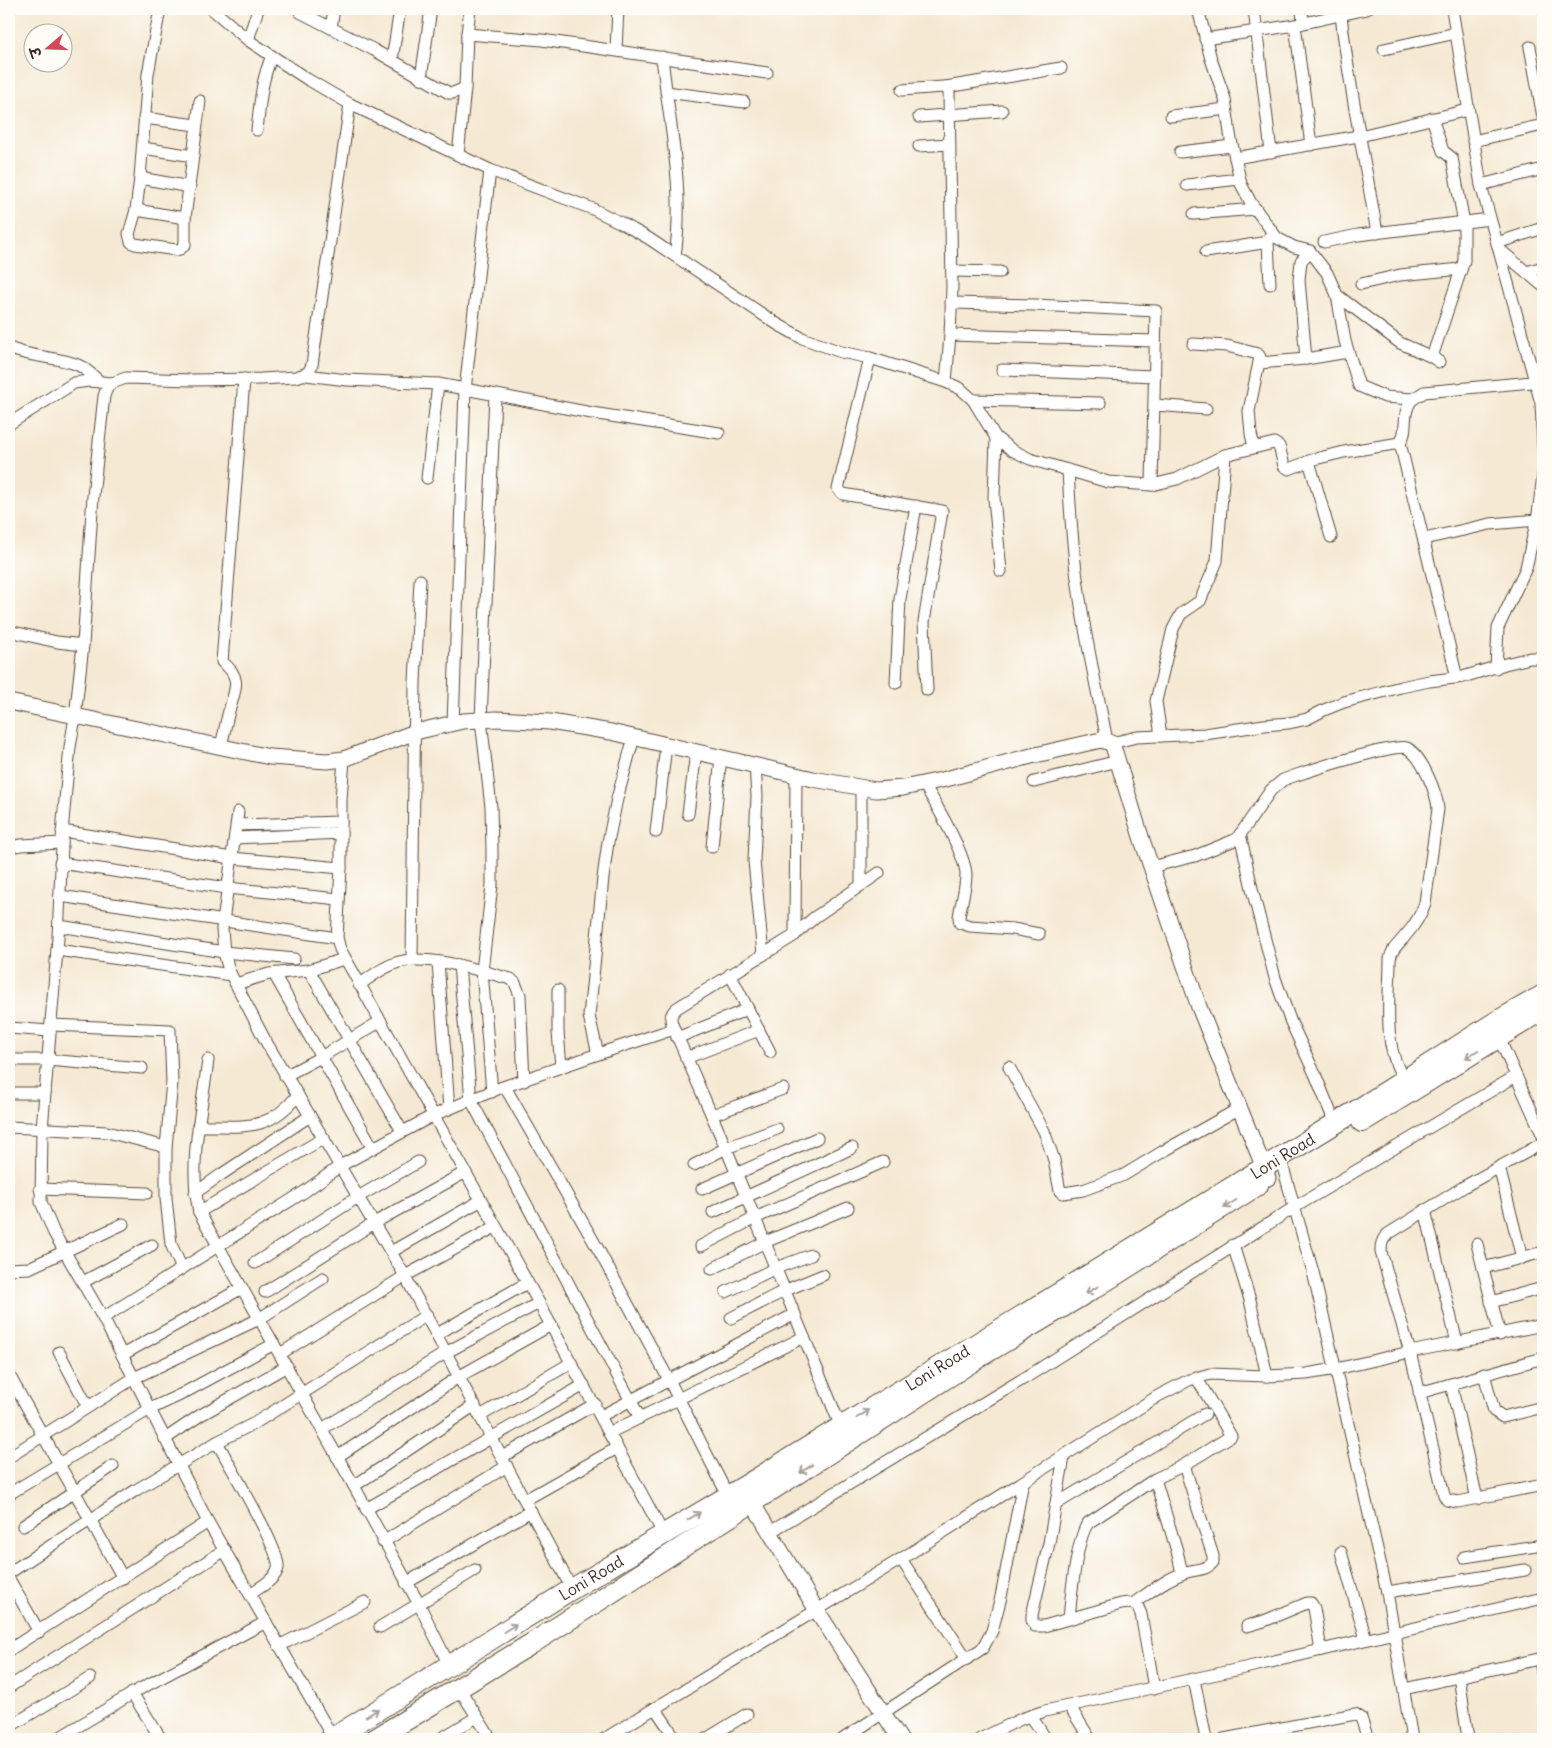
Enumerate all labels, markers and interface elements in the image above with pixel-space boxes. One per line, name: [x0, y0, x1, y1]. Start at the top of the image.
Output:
north arrow: [22, 22, 72, 72]
text: उ: [25, 43, 46, 61]
one-way arrow: [1465, 1049, 1479, 1060]
street label: Loni Road: [1247, 1129, 1318, 1183]
one-way arrow: [1223, 1200, 1237, 1210]
one-way arrow: [1085, 1285, 1099, 1295]
street label: Loni Road: [902, 1340, 973, 1395]
one-way arrow: [855, 1408, 869, 1418]
one-way arrow: [799, 1464, 813, 1474]
one-way arrow: [687, 1511, 701, 1521]
street label: Loni Road: [555, 1551, 627, 1605]
one-way arrow: [503, 1622, 517, 1632]
one-way arrow: [365, 1708, 379, 1718]

